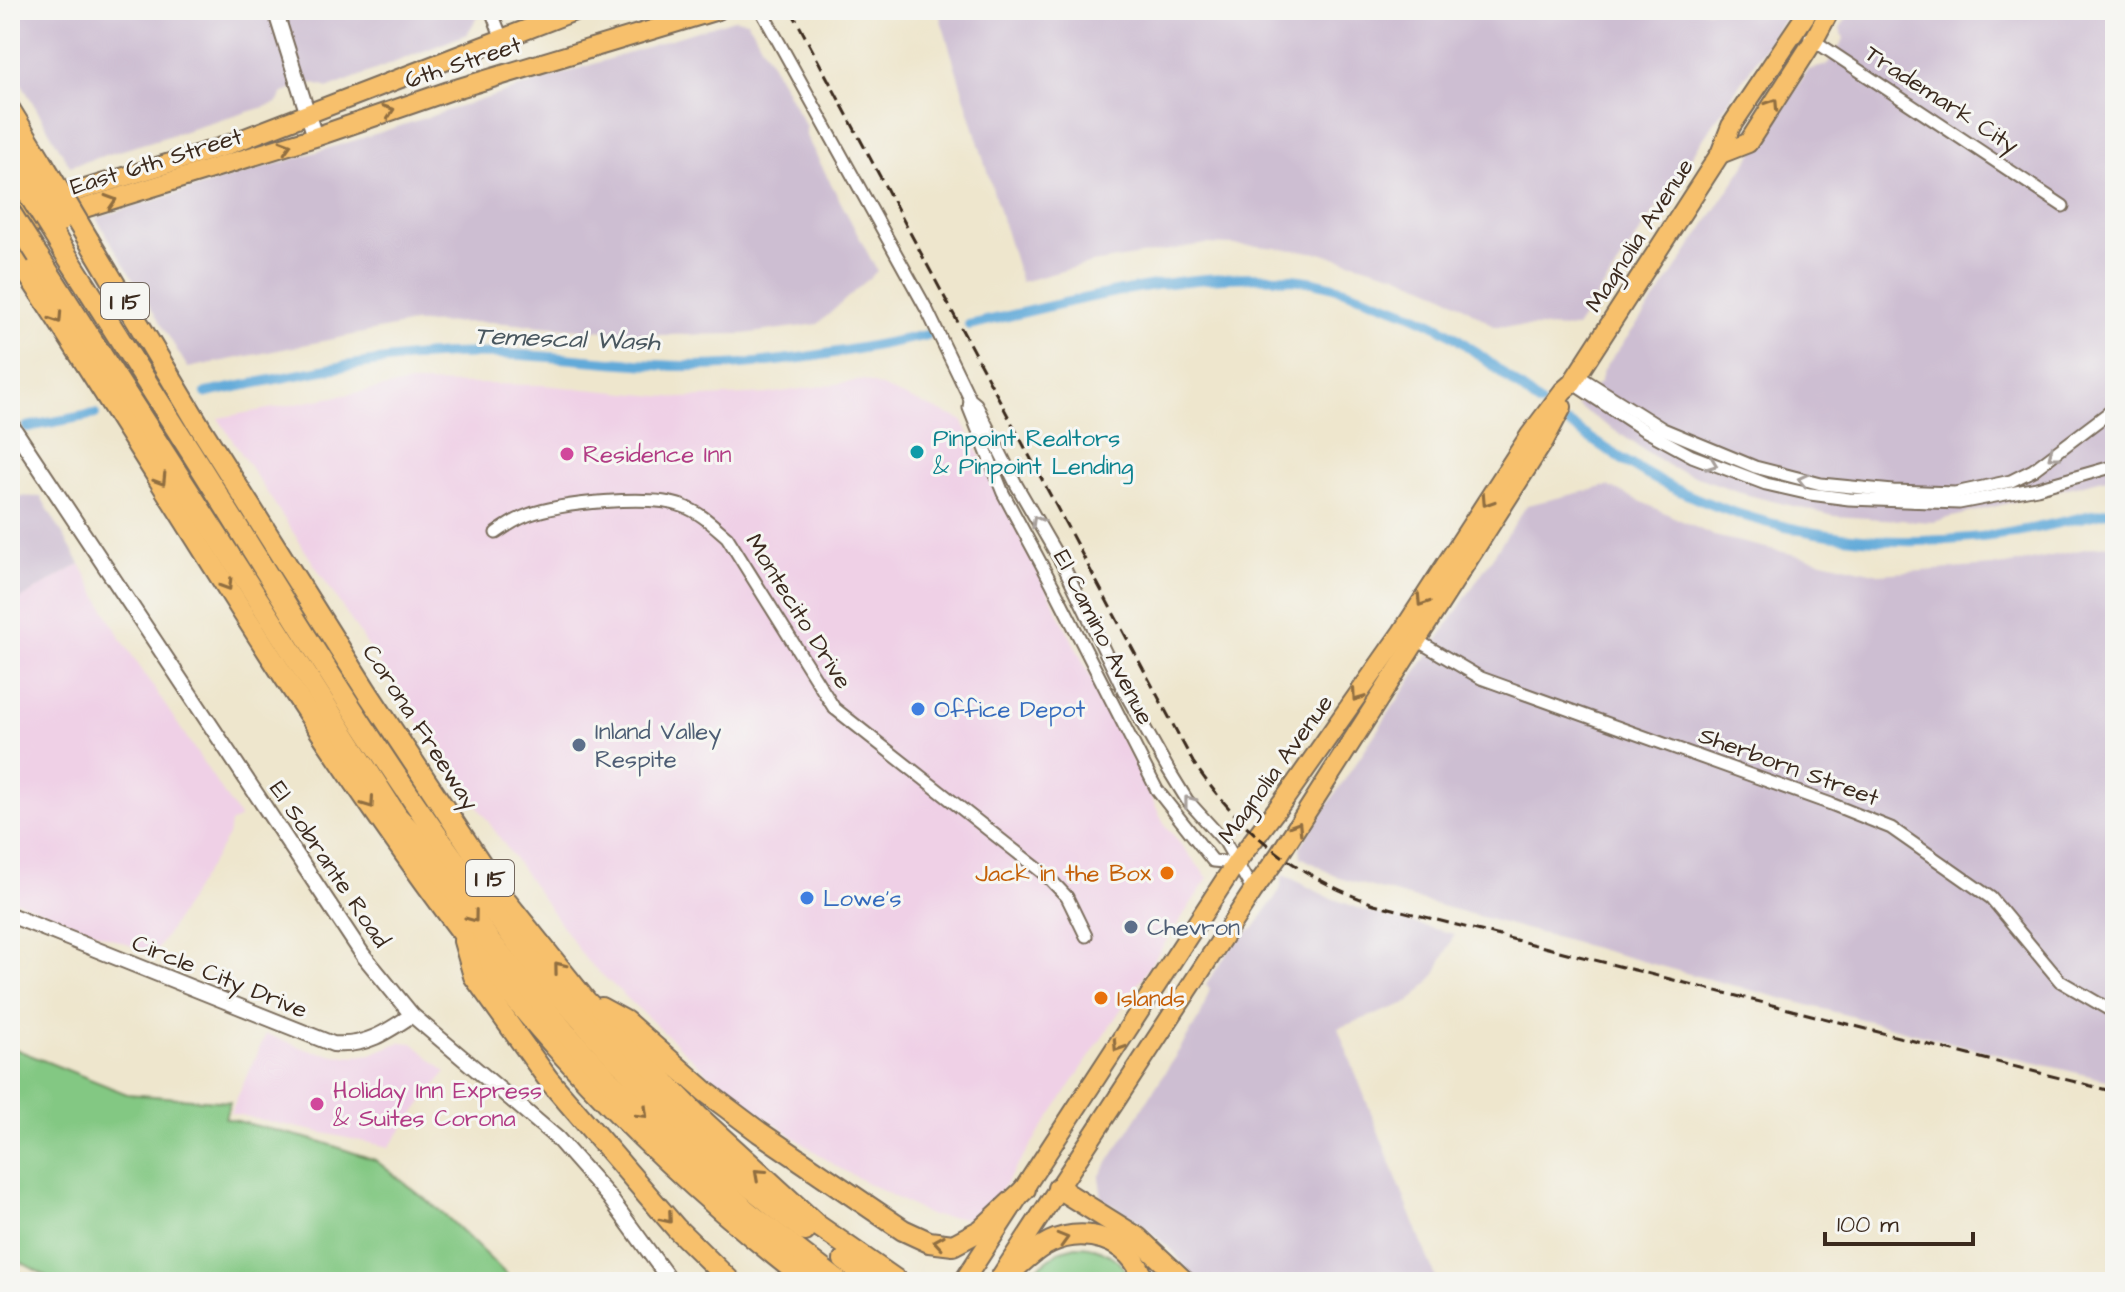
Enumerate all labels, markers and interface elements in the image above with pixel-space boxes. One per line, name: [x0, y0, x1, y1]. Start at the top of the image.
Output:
street label: 6th Street: [401, 28, 526, 98]
street label: Trademark City: [1857, 37, 2025, 163]
one-way arrow: [1763, 98, 1778, 113]
one-way arrow: [381, 105, 395, 121]
street label: East 6th Street: [66, 120, 247, 204]
one-way arrow: [279, 139, 292, 155]
street label: Magnolia Avenue: [1577, 152, 1703, 320]
one-way arrow: [104, 194, 118, 210]
road number: I 15: [101, 283, 149, 319]
one-way arrow: [47, 310, 62, 324]
water label: Temescal Wash: [474, 318, 661, 360]
place label: Pinpoint Realtors & Pinpoint Lending: [933, 422, 1133, 485]
place label: Residence Inn: [583, 438, 731, 472]
marker: Pinpoint Realtors & Pinpoint Lending: [908, 443, 926, 461]
marker: Residence Inn: [558, 445, 576, 463]
one-way arrow: [2047, 446, 2062, 460]
one-way arrow: [1704, 454, 1718, 471]
one-way arrow: [151, 471, 166, 486]
one-way arrow: [1796, 472, 1810, 489]
one-way arrow: [1482, 492, 1497, 506]
one-way arrow: [1031, 515, 1047, 530]
street label: Montecito Drive: [737, 527, 860, 696]
street label: El Camino Avenue: [1044, 544, 1162, 731]
one-way arrow: [217, 576, 232, 591]
one-way arrow: [1416, 592, 1431, 607]
street label: Corona Freeway: [353, 638, 487, 818]
one-way arrow: [1352, 687, 1367, 701]
street label: Magnolia Avenue: [1210, 688, 1342, 852]
place label: Office Depot: [934, 693, 1085, 727]
marker: Office Depot: [909, 700, 927, 718]
place label: Inland Valley Respite: [595, 715, 722, 777]
street label: Sherborn Street: [1694, 719, 1884, 815]
marker: Inland Valley Respite: [570, 736, 588, 754]
street label: El Sobrante Road: [261, 774, 398, 955]
one-way arrow: [359, 794, 374, 808]
one-way arrow: [1185, 795, 1199, 810]
one-way arrow: [1287, 821, 1302, 836]
place label: Jack in the Box: [975, 857, 1152, 891]
road number: I 15: [466, 860, 514, 896]
marker: Jack in the Box: [1158, 864, 1176, 882]
place label: Lowe's: [823, 882, 901, 916]
marker: Lowe's: [798, 889, 816, 907]
one-way arrow: [463, 908, 477, 923]
place label: Chevron: [1147, 911, 1240, 945]
marker: Chevron: [1122, 918, 1140, 936]
street label: Circle City Drive: [126, 926, 312, 1029]
one-way arrow: [554, 962, 569, 976]
place label: Islands: [1117, 982, 1185, 1016]
marker: Islands: [1092, 989, 1110, 1007]
one-way arrow: [1113, 1037, 1128, 1052]
place label: Holiday Inn Express & Suites Corona: [333, 1074, 542, 1136]
marker: Holiday Inn Express & Suites Corona: [308, 1095, 326, 1113]
one-way arrow: [634, 1104, 648, 1118]
one-way arrow: [754, 1170, 769, 1184]
scale bar: [1825, 1196, 1973, 1246]
text: 100 m: [1837, 1208, 1899, 1242]
one-way arrow: [657, 1209, 672, 1223]
one-way arrow: [1056, 1232, 1070, 1248]
one-way arrow: [932, 1235, 946, 1252]

